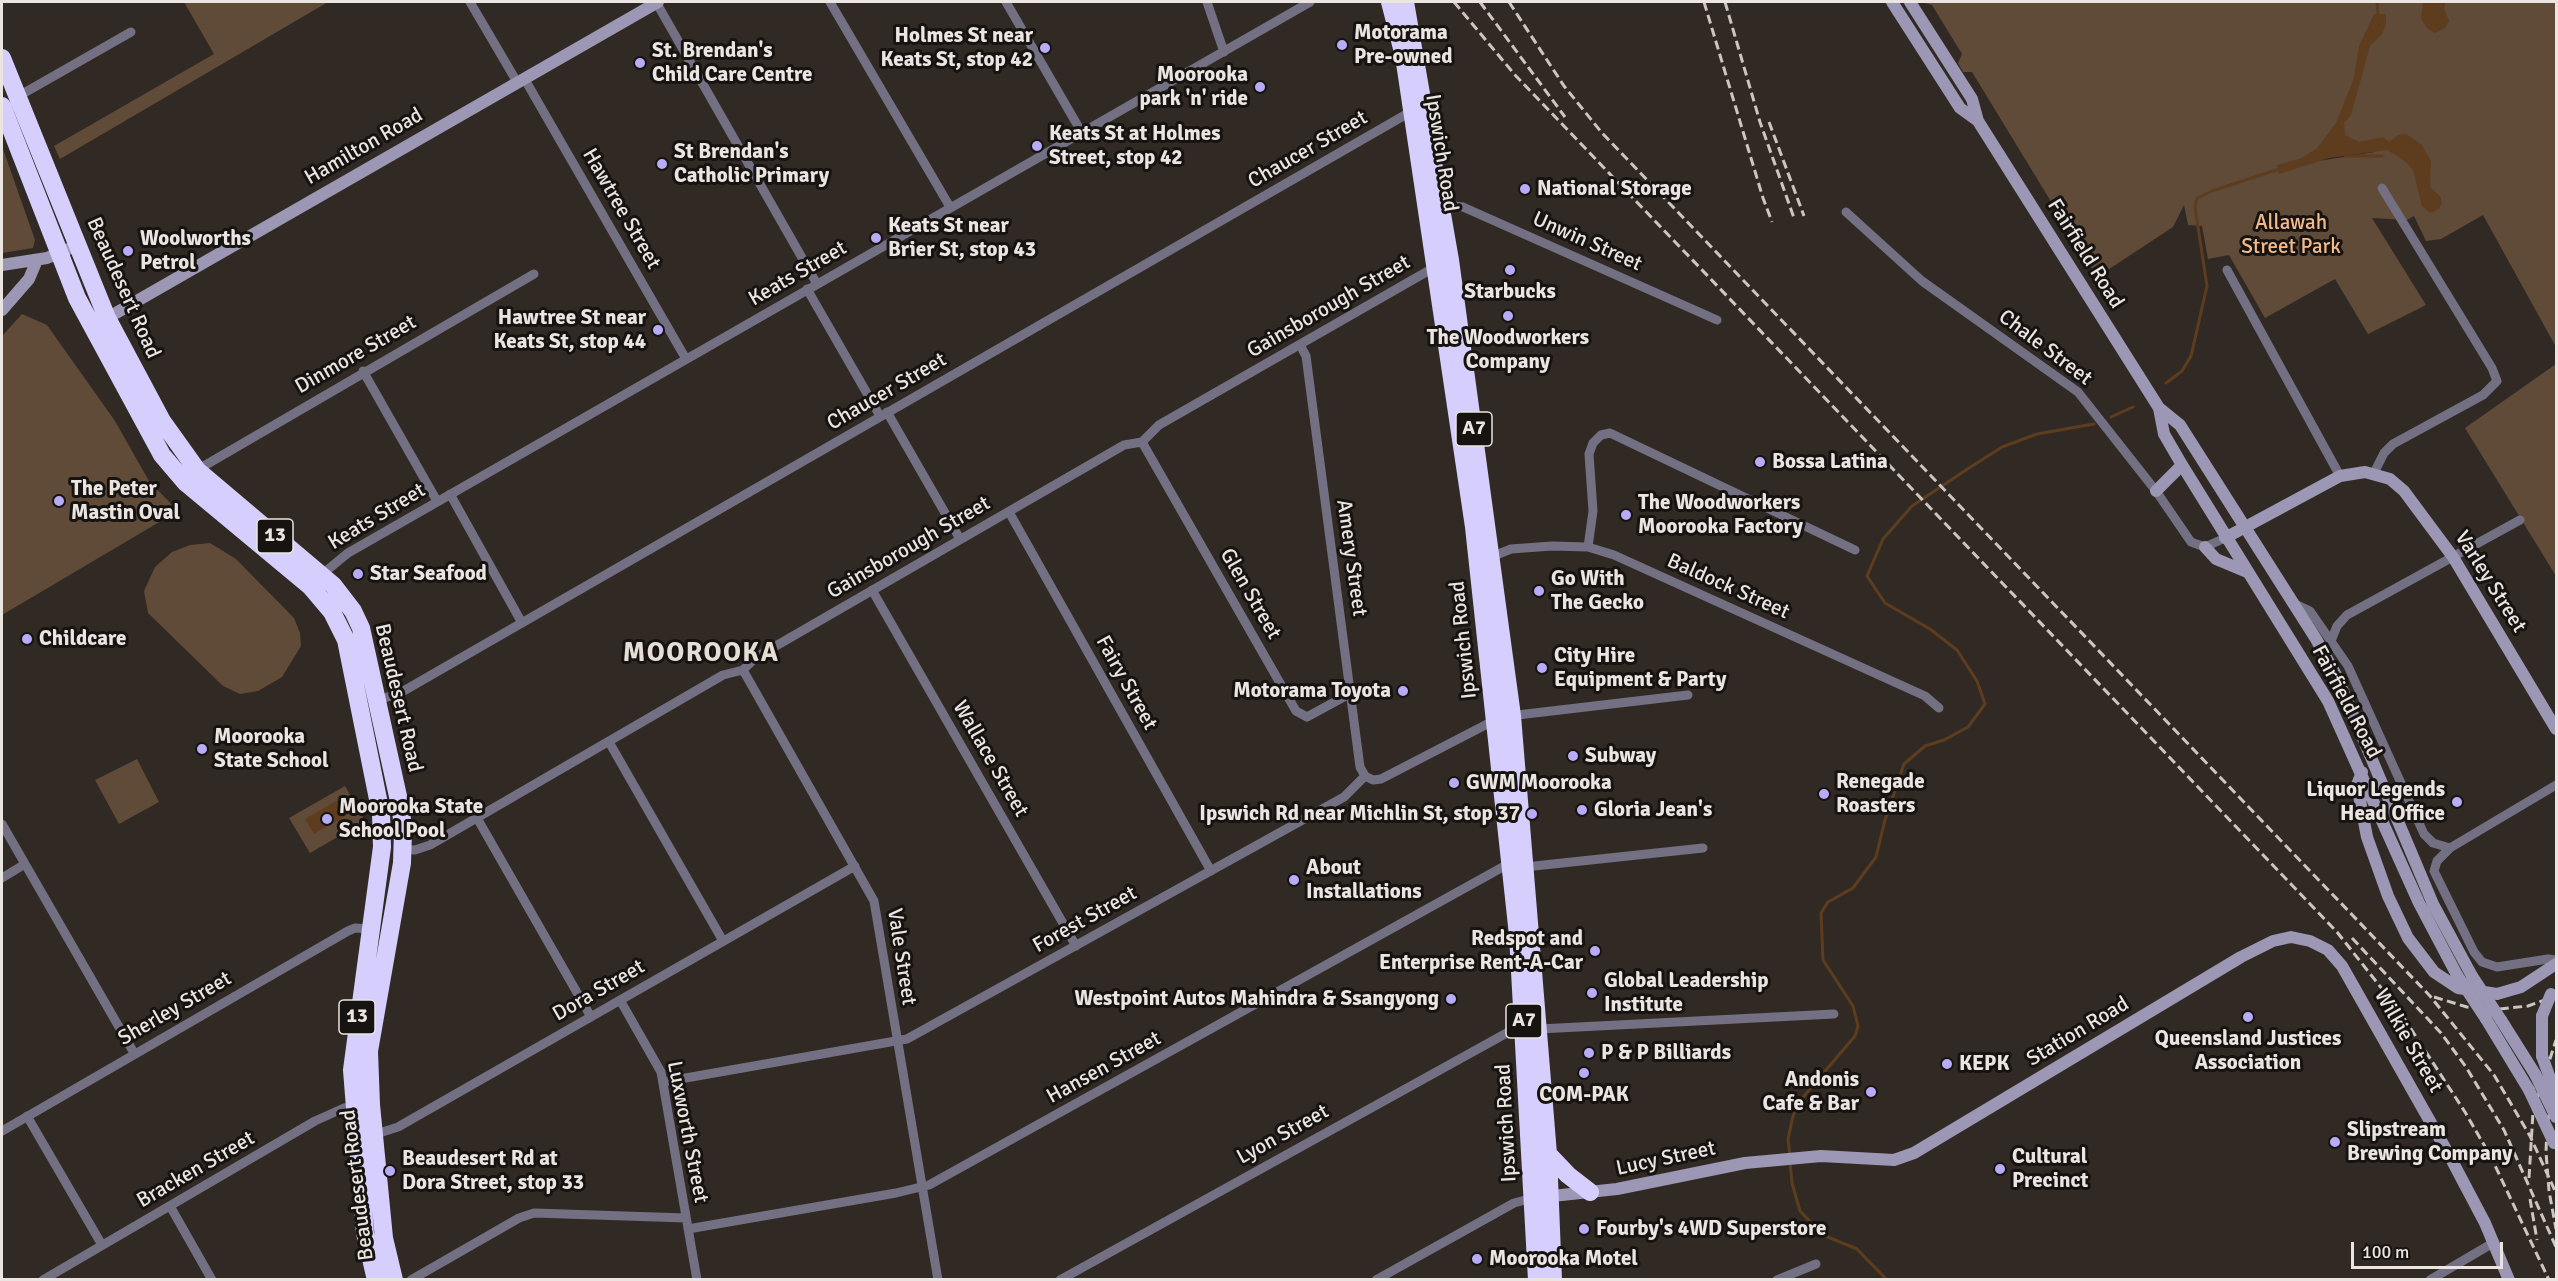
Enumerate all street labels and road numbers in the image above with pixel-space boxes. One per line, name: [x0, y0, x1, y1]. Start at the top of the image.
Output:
street label: Ipswich Road: [1419, 92, 1463, 214]
street label: Hamilton Road: [300, 103, 428, 191]
street label: Chaucer Street: [1244, 106, 1372, 194]
street label: Hawtree Street: [576, 144, 666, 274]
street label: Fairfield Road: [2041, 195, 2129, 313]
street label: Unwin Street: [1528, 207, 1646, 277]
street label: Beaudesert Road: [81, 214, 165, 362]
street label: Keats Street: [745, 236, 851, 312]
street label: Gainsborough Street: [1243, 250, 1415, 364]
street label: Chale Street: [1993, 305, 2097, 391]
street label: Dinmore Street: [291, 310, 421, 400]
street label: Chaucer Street: [823, 348, 951, 436]
road number: A7: [1456, 412, 1492, 446]
street label: Keats Street: [324, 478, 430, 556]
street label: Gainsborough Street: [823, 491, 995, 605]
street label: Amery Street: [1330, 498, 1372, 618]
road number: 13: [257, 519, 293, 553]
street label: Varley Street: [2449, 527, 2531, 637]
street label: Glen Street: [1214, 544, 1286, 644]
street label: Baldock Street: [1663, 549, 1793, 625]
street label: Ipswich Road: [1445, 580, 1483, 700]
street label: Beaudesert Road: [369, 621, 427, 775]
street label: Fairy Street: [1090, 631, 1162, 735]
street label: Fairfield Road: [2306, 641, 2386, 763]
street label: Wallace Street: [947, 696, 1033, 822]
street label: Forest Street: [1029, 881, 1141, 959]
street label: Vale Street: [881, 907, 921, 1007]
street label: Dora Street: [548, 955, 650, 1027]
street label: Sherley Street: [114, 966, 236, 1052]
street label: Wilkie Street: [2368, 985, 2448, 1097]
street label: Station Road: [2022, 992, 2134, 1072]
road number: 13: [339, 1000, 375, 1034]
road number: A7: [1506, 1004, 1542, 1038]
street label: Hansen Street: [1042, 1026, 1166, 1110]
street label: Luxworth Street: [661, 1059, 713, 1205]
street label: Ipswich Road: [1491, 1063, 1523, 1183]
street label: Lyon Street: [1233, 1099, 1333, 1171]
street label: Beaudesert Road: [336, 1108, 380, 1262]
street label: Bracken Street: [133, 1126, 259, 1214]
street label: Lucy Street: [1614, 1136, 1718, 1182]

